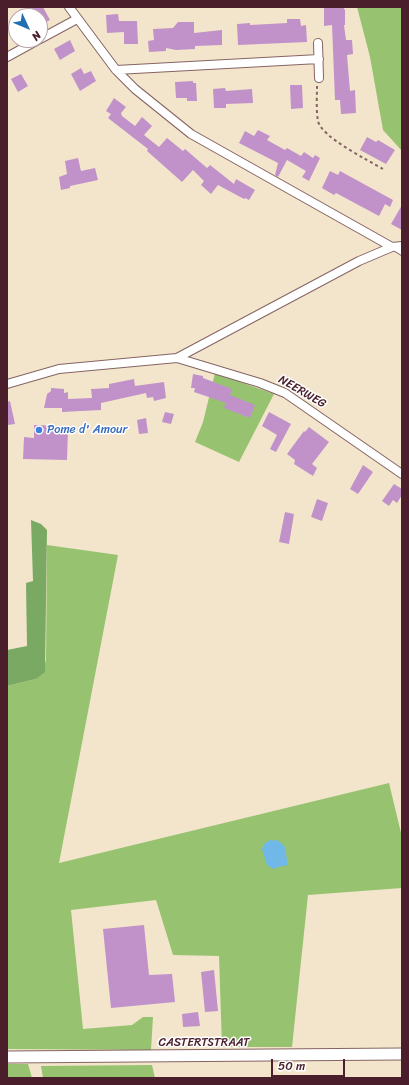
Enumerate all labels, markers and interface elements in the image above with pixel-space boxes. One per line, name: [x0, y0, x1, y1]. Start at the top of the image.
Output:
north arrow: [8, 8, 48, 48]
text: N: [27, 27, 46, 45]
street label: NEERWEG: [276, 373, 328, 411]
place label: Pome d' Amour: [47, 423, 127, 437]
marker: Pome d' Amour: [34, 425, 44, 435]
street label: CASTERTSTRAAT: [158, 1036, 250, 1050]
scale bar: [273, 1051, 347, 1077]
text: 50 m: [278, 1055, 305, 1077]

